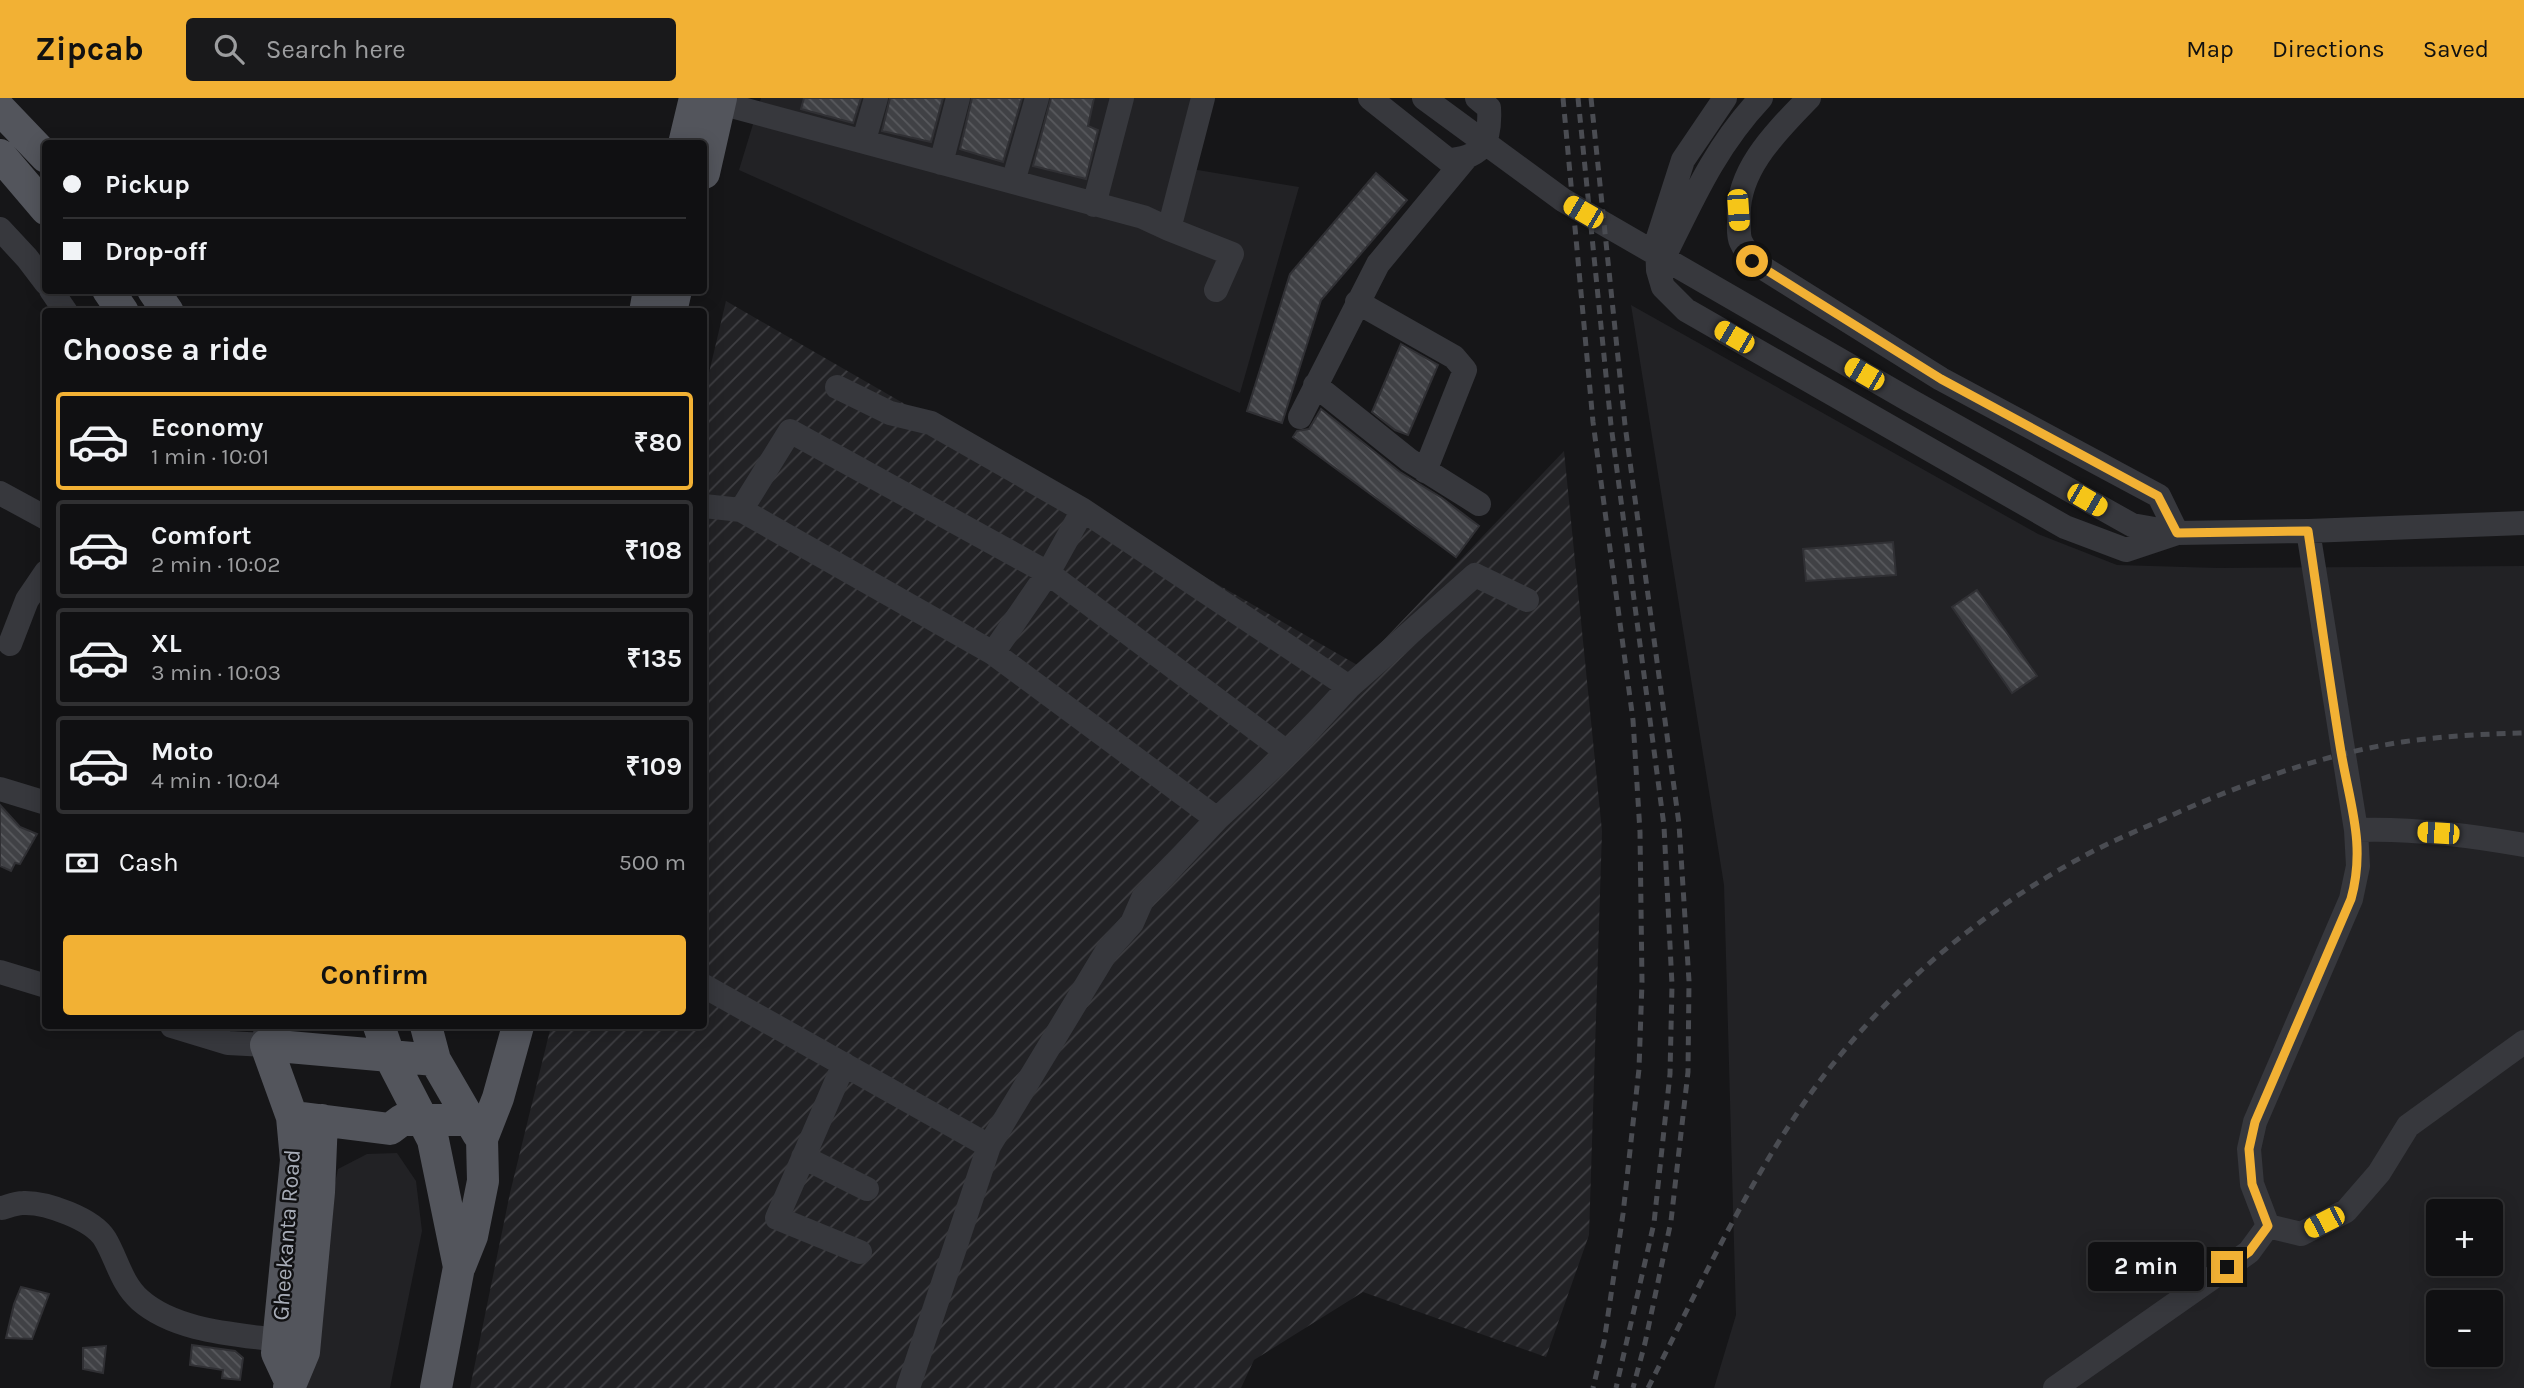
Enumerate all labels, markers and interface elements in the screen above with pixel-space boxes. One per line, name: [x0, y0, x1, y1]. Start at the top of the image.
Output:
search box: [186, 18, 676, 81]
text: Zipcab: [35, 30, 144, 68]
icon: search: [210, 30, 248, 68]
text: Search here: [266, 34, 406, 65]
text: Map: [2186, 35, 2234, 63]
text: Directions: [2272, 35, 2385, 63]
text: Saved: [2423, 35, 2489, 63]
text: Pickup: [105, 169, 190, 200]
car: [1727, 188, 1750, 232]
car: [1560, 192, 1607, 232]
text: Drop-off: [105, 236, 207, 267]
route start: [1736, 245, 1768, 277]
car: [1711, 317, 1758, 357]
text: Choose a ride: [63, 331, 268, 368]
car: [1841, 354, 1888, 394]
icon: car: [67, 410, 130, 473]
text: Economy: [151, 412, 263, 443]
text: ₹80: [634, 427, 682, 458]
text: 1 min · 10:01: [151, 443, 269, 470]
car: [2064, 480, 2111, 520]
icon: car: [67, 518, 130, 581]
text: Comfort: [151, 520, 252, 551]
text: ₹108: [625, 535, 682, 566]
text: 2 min · 10:02: [151, 551, 281, 578]
icon: car: [67, 626, 130, 689]
text: XL: [151, 628, 182, 659]
text: ₹135: [627, 643, 682, 674]
text: 3 min · 10:03: [151, 659, 281, 686]
icon: car: [67, 734, 130, 797]
text: Moto: [151, 736, 213, 767]
text: ₹109: [626, 751, 682, 782]
text: 4 min · 10:04: [151, 767, 280, 794]
car: [2417, 821, 2460, 845]
icon: cash: [63, 844, 101, 882]
text: Cash: [119, 847, 179, 878]
text: 500 m: [619, 849, 686, 876]
button: Confirm: [63, 935, 686, 1015]
street label: Gheekanta Road: [267, 1149, 306, 1322]
map controls: [2426, 1199, 2503, 1367]
button: +: [2426, 1199, 2503, 1276]
car: [2301, 1203, 2348, 1241]
callout: 2 min: [2087, 1242, 2202, 1292]
route end: [2211, 1251, 2243, 1283]
text: 2 min: [2114, 1253, 2178, 1280]
button: −: [2426, 1290, 2503, 1367]

